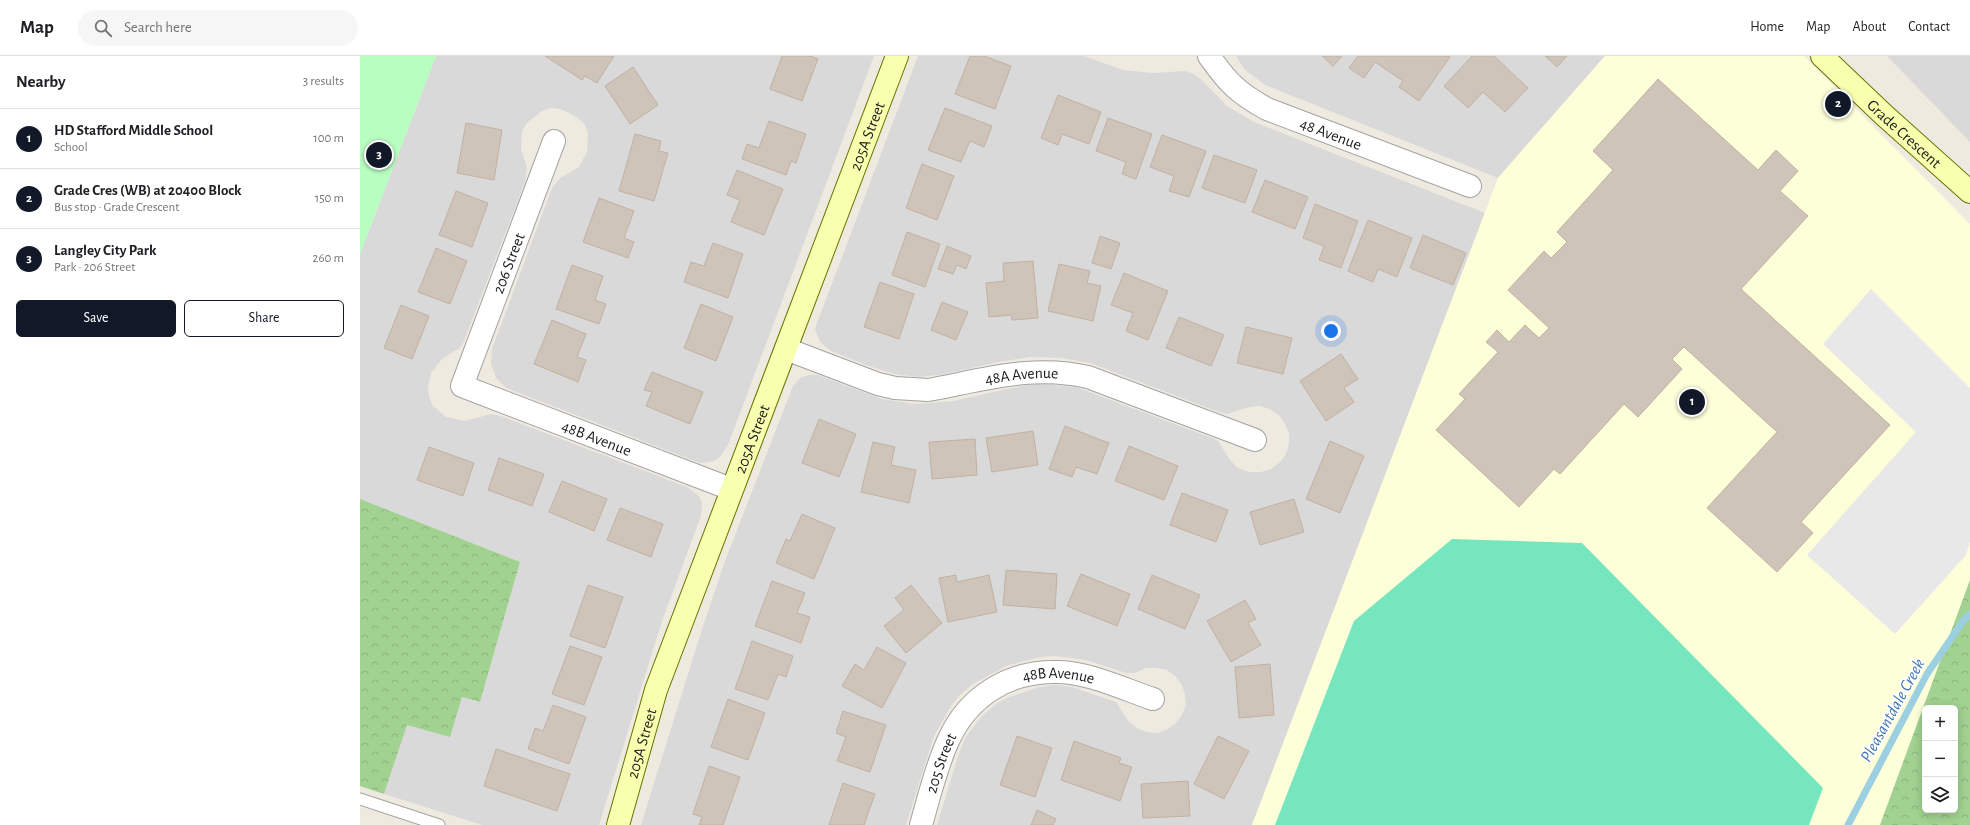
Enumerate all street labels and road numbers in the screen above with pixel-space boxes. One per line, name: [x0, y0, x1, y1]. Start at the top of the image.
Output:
street label: Grade Crescent: [1864, 97, 1944, 171]
street label: 205A Street: [847, 100, 888, 173]
street label: 48 Avenue: [1298, 115, 1364, 153]
street label: 206 Street: [490, 231, 528, 296]
street label: 48A Avenue: [984, 365, 1059, 388]
street label: 205A Street: [732, 403, 773, 476]
street label: 48B Avenue: [559, 418, 633, 459]
street label: 48B Avenue: [1021, 665, 1096, 687]
street label: 205A Street: [625, 707, 659, 780]
street label: 205 Street: [923, 731, 960, 795]

